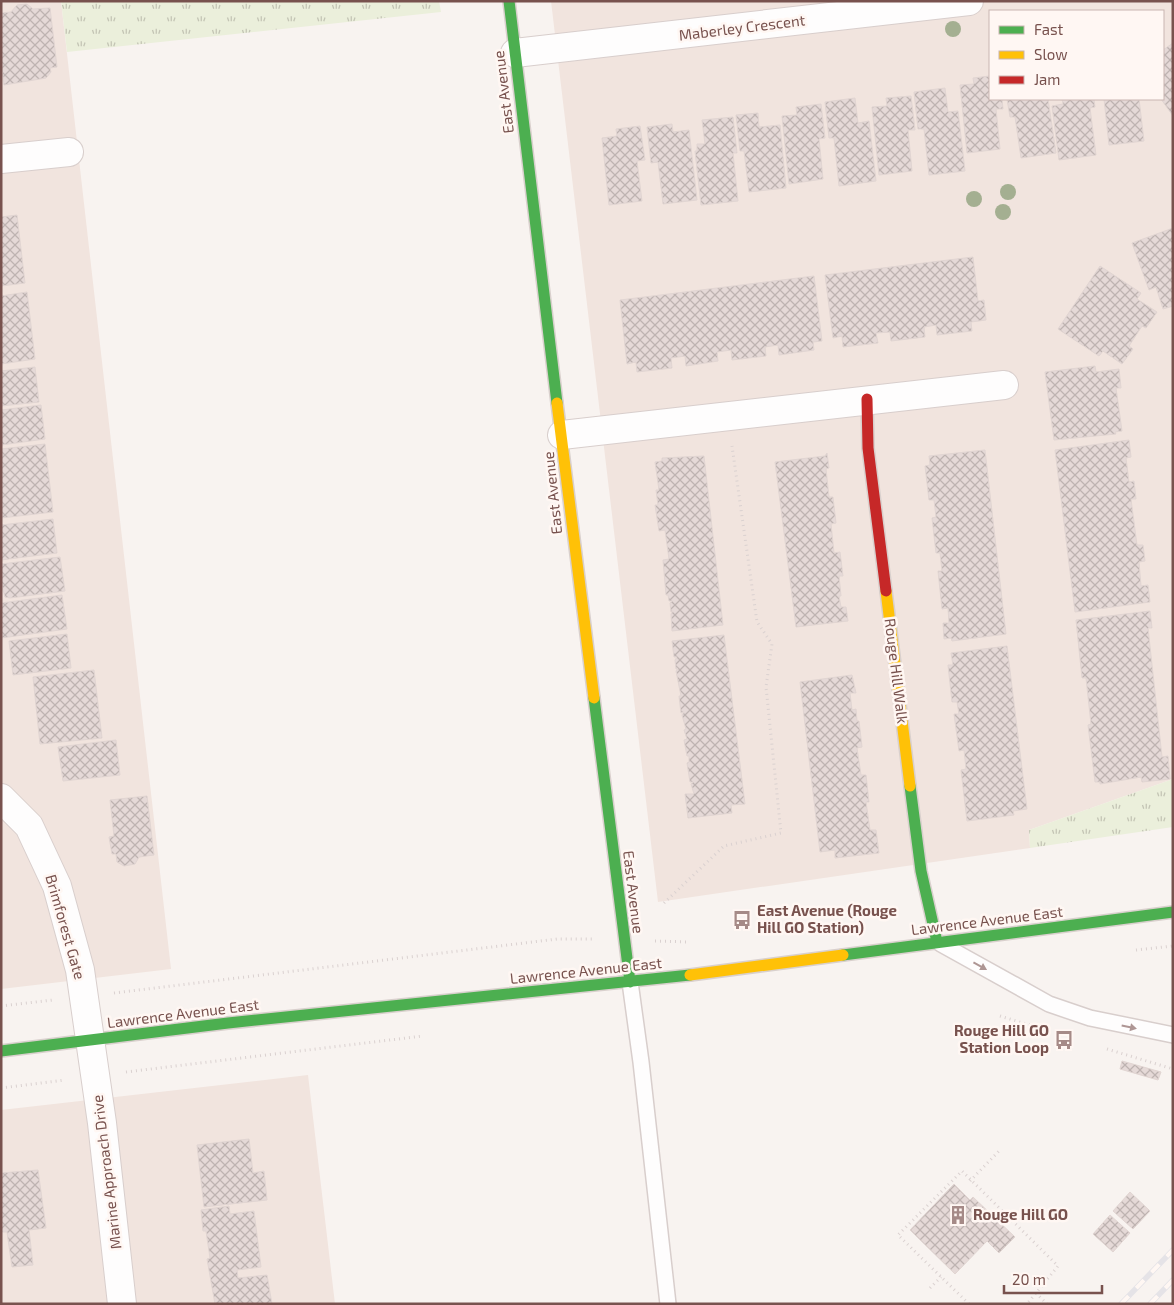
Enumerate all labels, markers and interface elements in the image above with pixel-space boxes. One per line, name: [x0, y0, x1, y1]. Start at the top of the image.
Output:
street label: Maberley Crescent: [678, 10, 806, 44]
legend: [989, 10, 1164, 100]
text: Fast: [1034, 20, 1064, 38]
text: Slow: [1034, 45, 1068, 63]
street label: East Avenue: [489, 50, 517, 135]
text: Jam: [1034, 70, 1060, 88]
street label: East Avenue: [539, 451, 565, 535]
street label: Rouge Hill Walk: [882, 617, 912, 725]
street label: East Avenue: [620, 849, 648, 934]
street label: Brimforest Gate: [42, 872, 90, 981]
place label: East Avenue (Rouge Hill GO Station): [757, 901, 897, 936]
street label: Lawrence Avenue East: [910, 902, 1064, 938]
bus stop icon: East Avenue (Rouge Hill GO Station): [731, 909, 753, 931]
street label: Lawrence Avenue East: [509, 953, 663, 987]
one-way arrow: [973, 961, 987, 970]
street label: Lawrence Avenue East: [106, 995, 260, 1031]
place label: Rouge Hill GO Station Loop: [954, 1021, 1049, 1056]
one-way arrow: [1122, 1023, 1137, 1031]
bus stop icon: Rouge Hill GO Station Loop: [1053, 1029, 1075, 1051]
street label: Marine Approach Drive: [88, 1094, 124, 1250]
building icon: Rouge Hill GO: [947, 1204, 969, 1226]
place label: Rouge Hill GO: [973, 1205, 1068, 1223]
scale bar: [1004, 1262, 1102, 1294]
text: 20 m: [1012, 1270, 1046, 1288]

